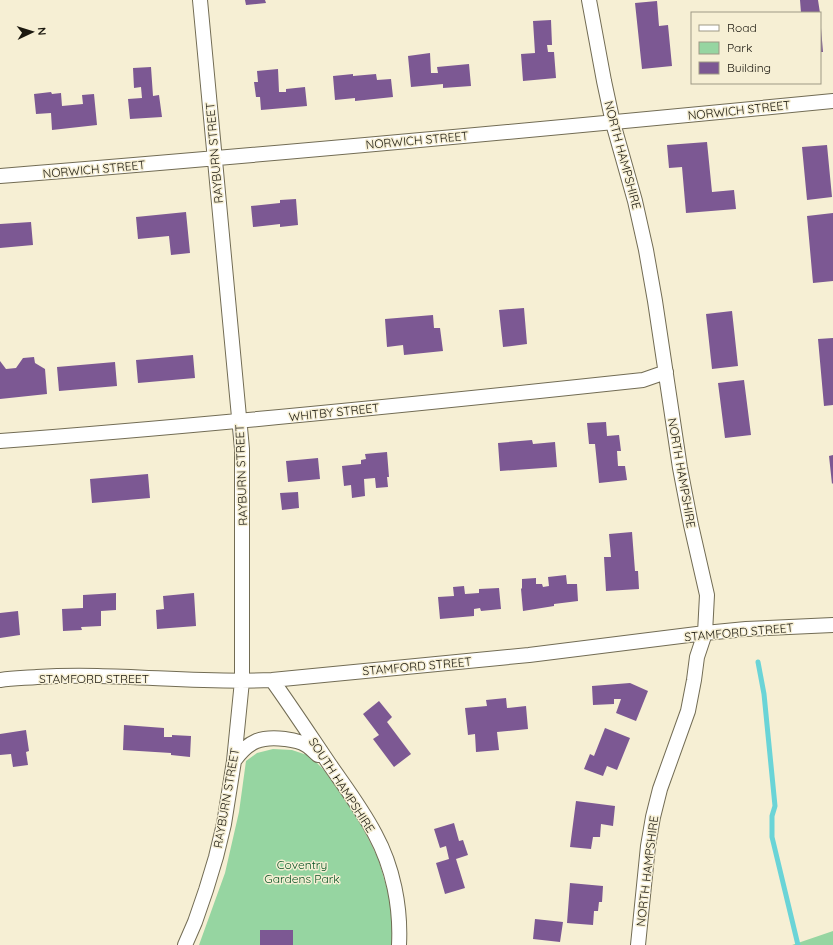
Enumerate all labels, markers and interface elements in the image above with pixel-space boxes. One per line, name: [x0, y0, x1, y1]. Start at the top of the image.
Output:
north arrow: [12, 12, 52, 52]
legend: [691, 12, 821, 84]
text: Road: [727, 20, 757, 35]
text: N: [35, 27, 49, 36]
text: Park: [727, 40, 752, 55]
text: Building: [727, 60, 771, 75]
street label: NORWICH STREET: [687, 97, 791, 123]
street label: NORTH HAMPSHIRE: [601, 99, 645, 211]
street label: RAYBURN STREET: [202, 102, 226, 204]
street label: NORWICH STREET: [365, 128, 469, 152]
street label: NORWICH STREET: [42, 157, 146, 181]
street label: WHITBY STREET: [288, 400, 380, 424]
street label: NORTH HAMPSHIRE: [665, 417, 699, 529]
street label: RAYBURN STREET: [232, 424, 250, 526]
street label: STAMFORD STREET: [684, 620, 794, 644]
street label: STAMFORD STREET: [362, 654, 472, 678]
street label: STAMFORD STREET: [39, 671, 149, 686]
street label: SOUTH HAMPSHIRE: [306, 735, 378, 836]
street label: RAYBURN STREET: [210, 747, 242, 849]
street label: NORTH HAMPSHIRE: [633, 814, 661, 927]
park label: Coventry Gardens Park: [264, 857, 340, 886]

